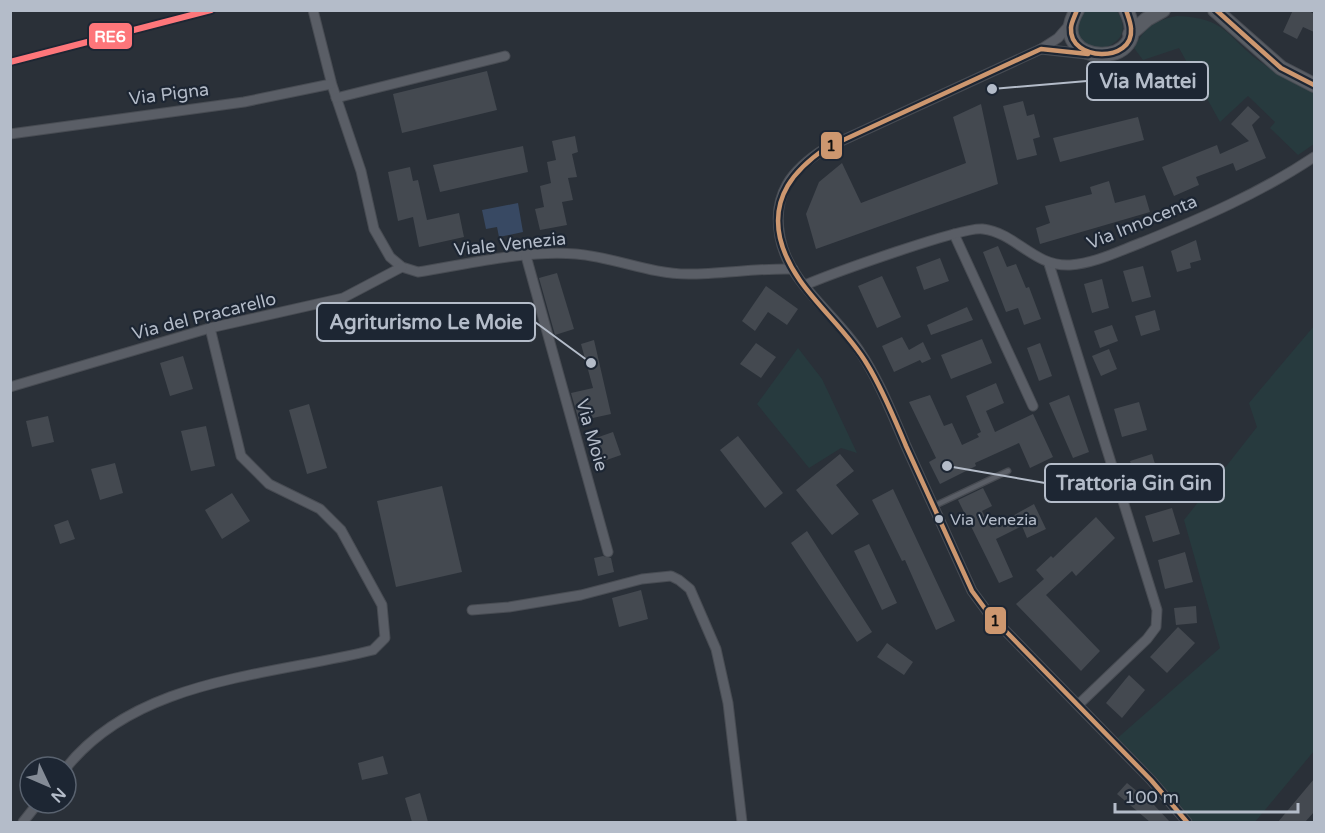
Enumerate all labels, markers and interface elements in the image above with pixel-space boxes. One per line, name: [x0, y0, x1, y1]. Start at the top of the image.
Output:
line badge: RE6: [88, 22, 133, 50]
text: RE6: [94, 27, 126, 47]
callout: Via Mattei: [1087, 62, 1208, 100]
text: Via Mattei: [1100, 70, 1196, 94]
street label: Via Pigna: [128, 78, 210, 110]
line badge: 1: [820, 131, 843, 160]
text: 1: [826, 136, 836, 156]
street label: Via Innocenta: [1084, 190, 1200, 254]
street label: Viale Venezia: [453, 227, 567, 261]
street label: Via del Pracarello: [130, 287, 278, 345]
callout: Agriturismo Le Moie: [317, 303, 535, 341]
text: Agriturismo Le Moie: [329, 311, 523, 335]
street label: Via Moie: [571, 396, 613, 474]
callout: Trattoria Gin Gin: [1045, 464, 1224, 502]
text: Trattoria Gin Gin: [1055, 472, 1212, 496]
place label: Via Venezia: [950, 510, 1037, 530]
marker: Via Venezia: [933, 513, 945, 525]
line badge: 1: [984, 606, 1007, 635]
text: 1: [990, 611, 1000, 631]
north arrow: [18, 755, 78, 815]
scale bar: [1115, 776, 1298, 814]
text: N: [46, 783, 70, 806]
text: 100 m: [1124, 786, 1179, 808]

